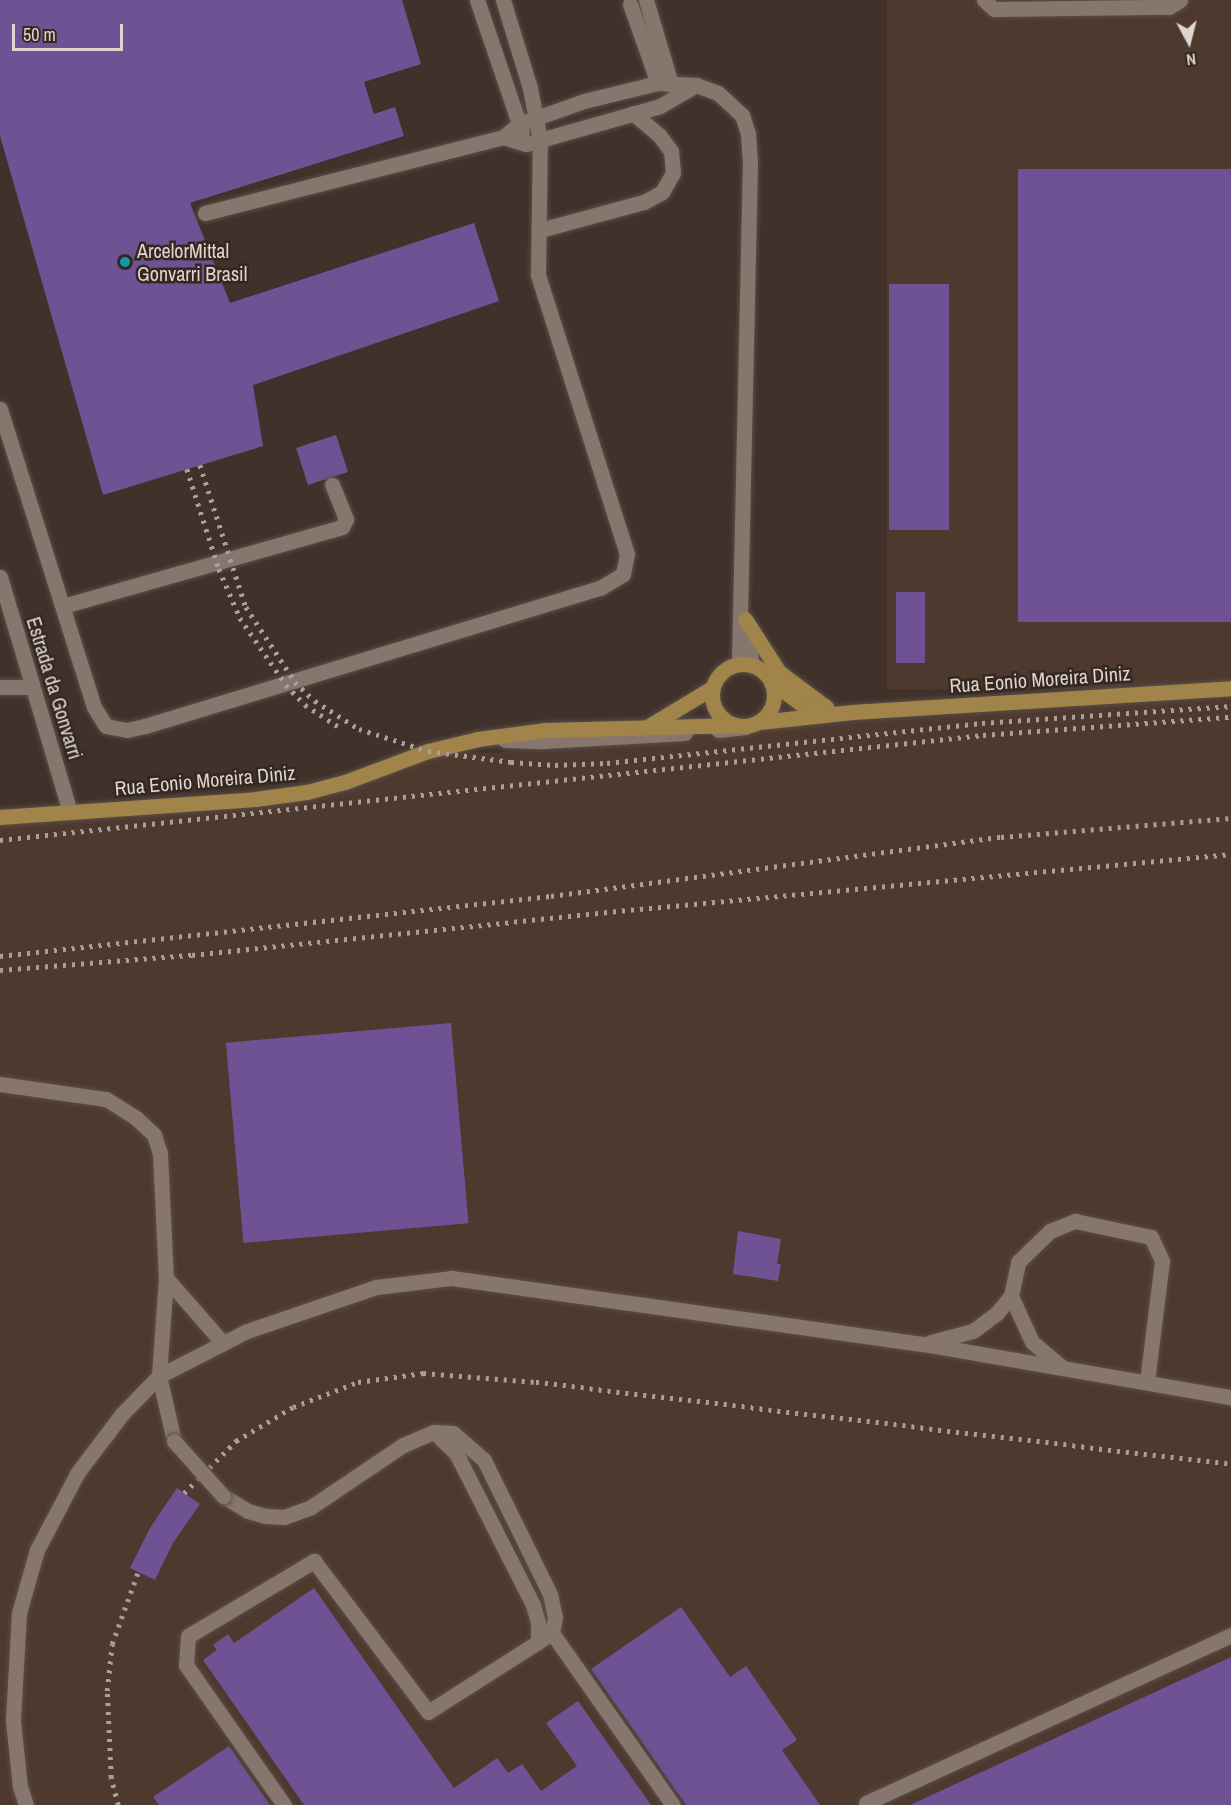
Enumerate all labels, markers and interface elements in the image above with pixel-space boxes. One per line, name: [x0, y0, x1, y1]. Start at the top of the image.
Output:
scale bar: [15, 12, 126, 50]
north arrow: [1159, 12, 1219, 72]
text: 50 m: [23, 22, 56, 47]
text: N: [1185, 48, 1197, 71]
place label: ArcelorMittal Gonvarri Brasil: [137, 238, 247, 285]
marker: ArcelorMittal Gonvarri Brasil: [118, 255, 132, 269]
street label: Estrada da Gonvarri: [22, 614, 88, 762]
street label: Rua Eonio Moreira Diniz: [949, 661, 1131, 697]
street label: Rua Eonio Moreira Diniz: [114, 760, 296, 800]

